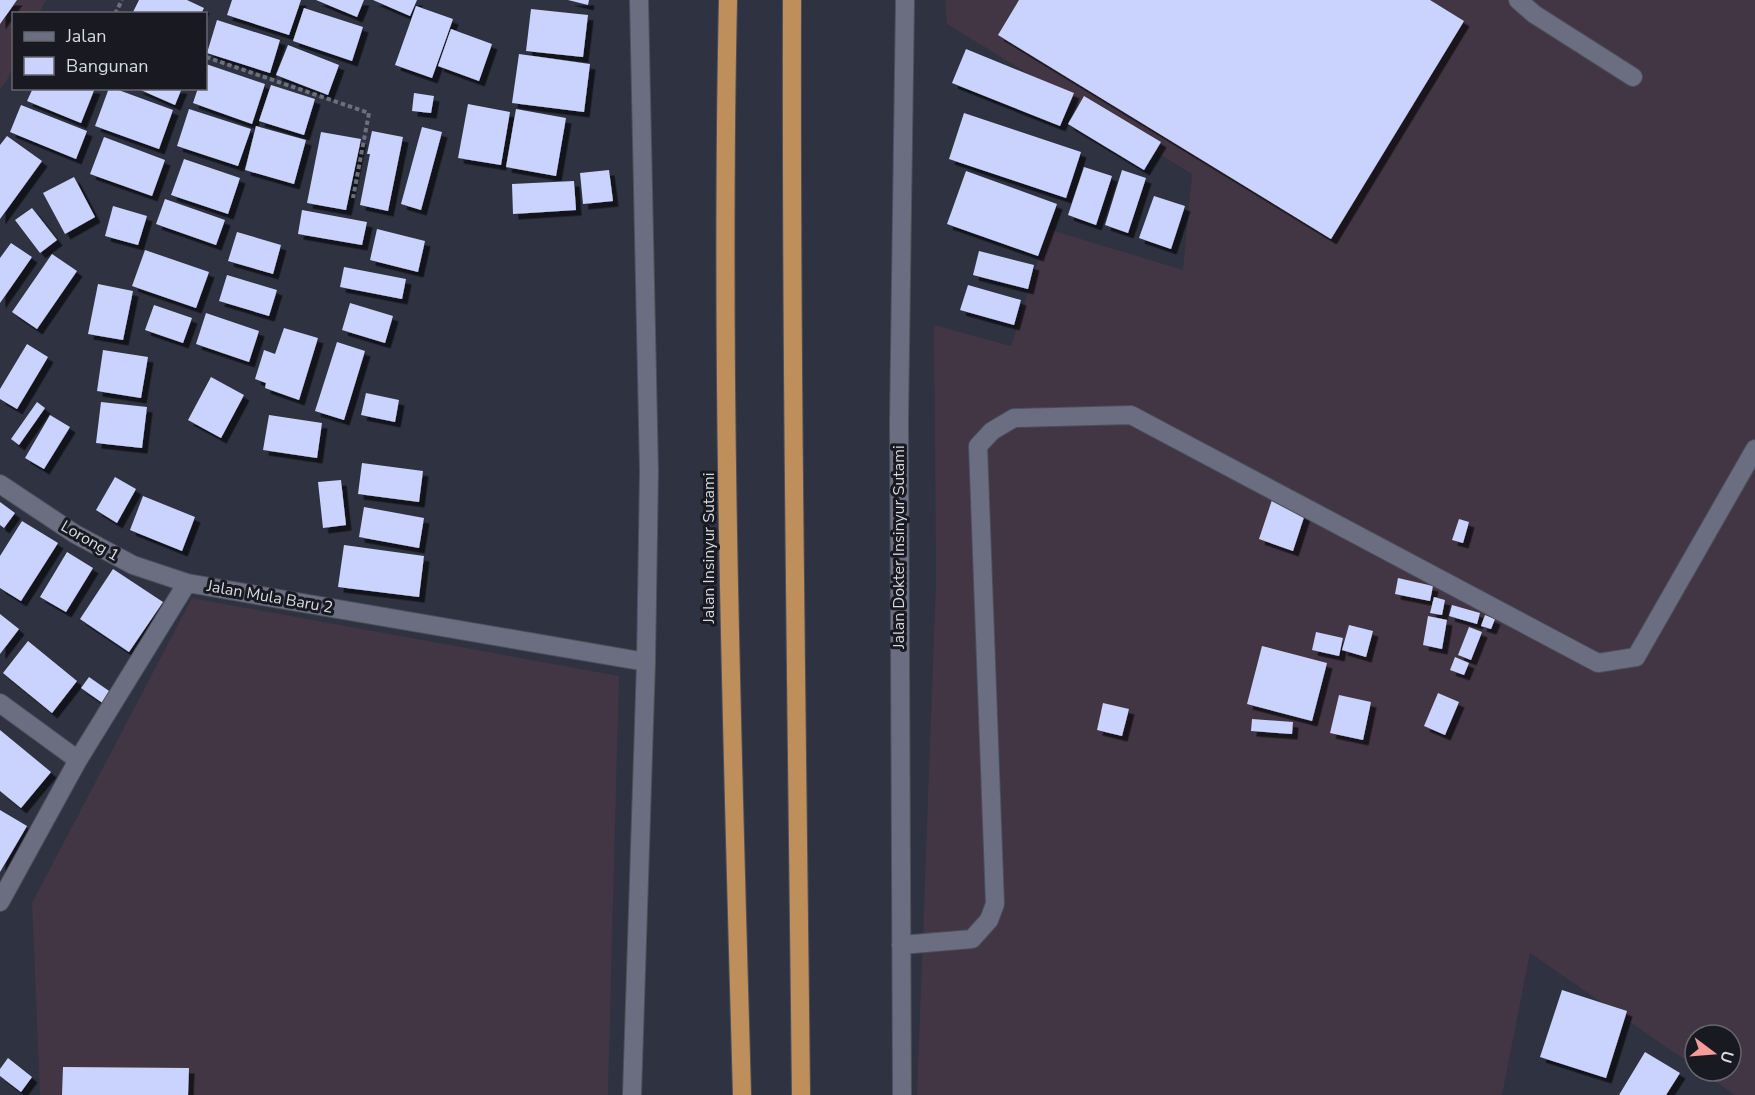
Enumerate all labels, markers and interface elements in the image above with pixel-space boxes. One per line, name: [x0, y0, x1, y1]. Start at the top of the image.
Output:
legend: [12, 12, 207, 90]
text: Jalan: [65, 24, 106, 48]
text: Bangunan: [66, 54, 149, 78]
street label: Jalan Dokter Insinyur Sutami: [888, 445, 910, 650]
street label: Jalan Insinyur Sutami: [698, 472, 720, 625]
street label: Lorong 1: [57, 515, 123, 567]
street label: Jalan Mula Baru 2: [204, 575, 335, 619]
north arrow: [1683, 1023, 1743, 1083]
text: U: [1714, 1048, 1739, 1066]

